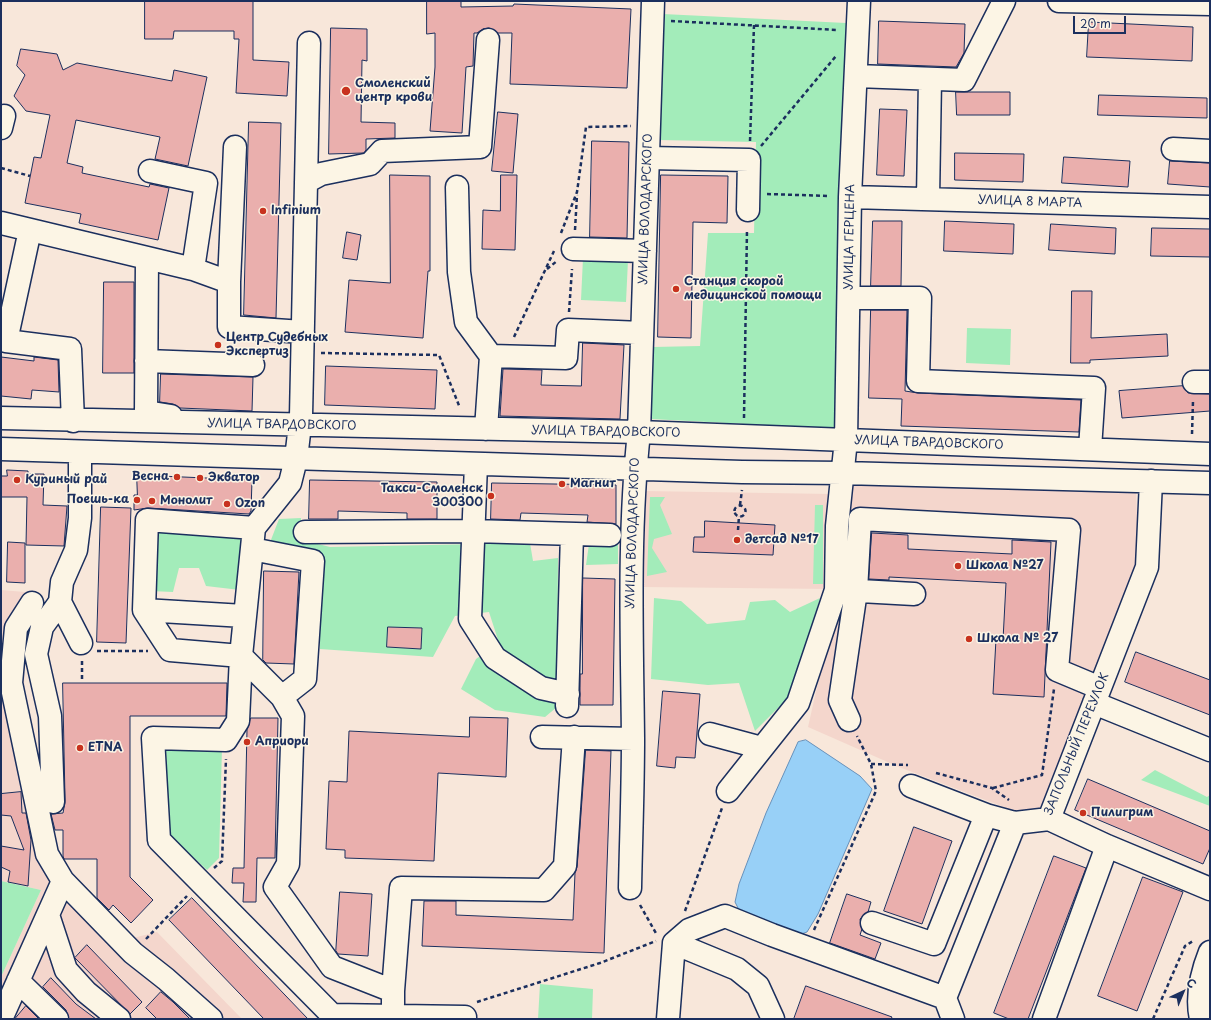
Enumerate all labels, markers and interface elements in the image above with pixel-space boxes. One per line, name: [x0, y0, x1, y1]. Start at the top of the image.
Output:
scale bar: [1075, 8, 1128, 34]
text: 20 m: [1080, 14, 1111, 32]
place label: Смоленский центр крови: [355, 77, 432, 105]
marker: Смоленский центр крови: [340, 85, 352, 97]
street label: УЛИЦА ВОЛОДАРСКОГО: [636, 133, 656, 285]
street label: УЛИЦА ГЕРЦЕНА: [842, 184, 858, 290]
street label: УЛИЦА 8 МАРТА: [978, 193, 1082, 211]
place label: Infinium: [271, 204, 321, 218]
marker: Infinium: [258, 206, 268, 216]
place label: Станция скорой медицинской помощи: [684, 275, 822, 303]
marker: Станция скорой медицинской помощи: [671, 284, 681, 294]
place label: Центр Судебных Экспертиз: [226, 331, 328, 359]
marker: Центр Судебных Экспертиз: [213, 340, 223, 350]
street label: УЛИЦА ТВАРДОВСКОГО: [207, 416, 357, 434]
street label: УЛИЦА ТВАРДОВСКОГО: [531, 423, 681, 441]
street label: УЛИЦА ТВАРДОВСКОГО: [854, 433, 1004, 453]
street label: УЛИЦА ВОЛОДАРСКОГО: [623, 457, 643, 609]
place label: Весна: [132, 470, 169, 484]
place label: Экватор: [208, 471, 260, 485]
marker: Весна: [172, 472, 182, 482]
place label: Куриный рай: [25, 473, 107, 487]
marker: Экватор: [195, 473, 205, 483]
marker: Куриный рай: [12, 475, 22, 485]
place label: Магнит: [570, 477, 616, 491]
marker: Магнит: [557, 479, 567, 489]
place label: Такси-Смоленск 300300: [381, 482, 483, 510]
marker: Такси-Смоленск 300300: [486, 491, 496, 501]
place label: Поешь-ка: [67, 493, 129, 507]
place label: Монолит: [160, 494, 212, 508]
marker: Поешь-ка: [132, 495, 142, 505]
marker: Монолит: [147, 496, 157, 506]
place label: Ozon: [235, 497, 265, 511]
marker: Ozon: [222, 499, 232, 509]
place label: детсад №17: [745, 533, 818, 547]
marker: детсад №17: [732, 535, 742, 545]
place label: Школа №27: [966, 559, 1043, 573]
marker: Школа №27: [953, 561, 963, 571]
place label: Школа № 27: [977, 632, 1058, 646]
marker: Школа № 27: [964, 634, 974, 644]
street label: ЗАПОЛЬНЫЙ ПЕРЕУЛОК: [1042, 671, 1112, 817]
place label: Априори: [255, 735, 309, 749]
marker: Априори: [242, 737, 252, 747]
place label: ETNA: [88, 741, 122, 755]
marker: ETNA: [75, 743, 85, 753]
place label: Пилигрим: [1091, 806, 1153, 820]
marker: Пилигрим: [1078, 808, 1088, 818]
north arrow: [1163, 972, 1203, 1012]
text: С: [1183, 974, 1201, 992]

